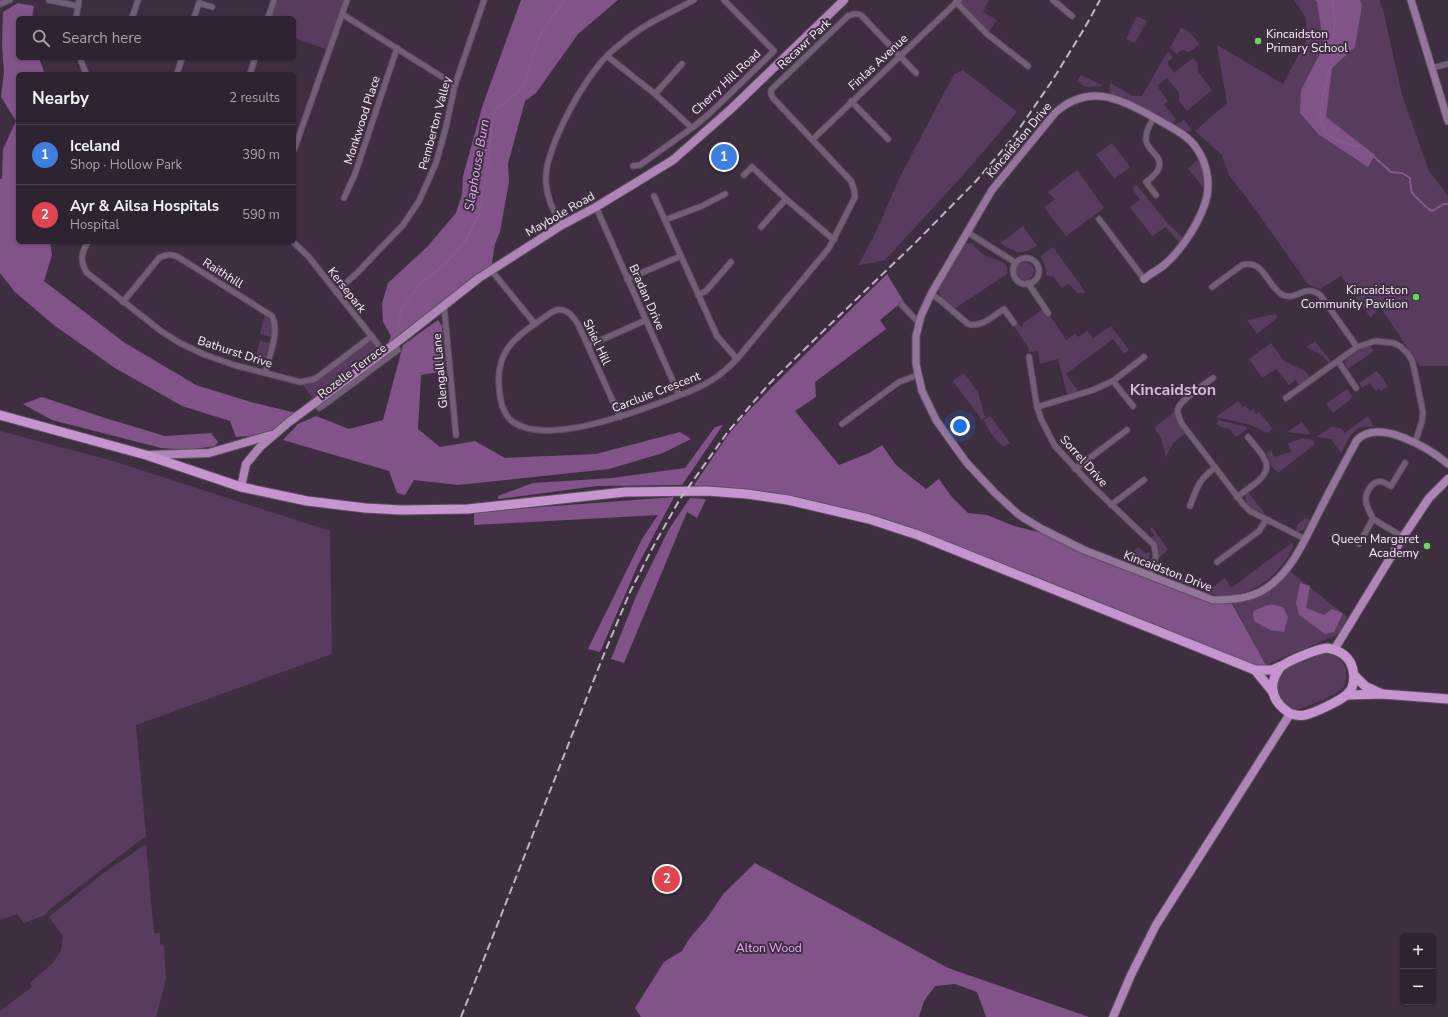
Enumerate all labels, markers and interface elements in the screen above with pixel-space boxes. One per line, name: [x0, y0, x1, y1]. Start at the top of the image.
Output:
street label: Recawr Park: [774, 14, 835, 73]
search box: [16, 16, 296, 60]
place label: Kincaidston Primary School: [1266, 26, 1348, 56]
icon: search: [30, 27, 52, 49]
text: Search here: [62, 28, 142, 48]
street label: Finlas Avenue: [845, 30, 911, 94]
marker: Kincaidston Primary School: [1253, 36, 1263, 46]
street label: Cherry Hill Road: [688, 46, 764, 118]
street label: Monkwood Place: [340, 74, 384, 166]
street label: Pemberton Valley: [415, 74, 455, 172]
text: Nearby: [32, 87, 89, 110]
text: 2 results: [229, 89, 280, 107]
street label: Kincaidston Drive: [983, 99, 1055, 181]
water label: Slaphouse Burn: [460, 118, 494, 212]
text: Iceland: [70, 136, 120, 156]
pin: 1: [711, 142, 737, 172]
text: 1: [41, 146, 49, 164]
text: 390 m: [242, 146, 280, 164]
text: Shop · Hollow Park: [70, 156, 182, 174]
street label: Maybole Road: [523, 188, 597, 240]
text: Ayr & Ailsa Hospitals: [70, 196, 219, 216]
text: 2: [41, 206, 49, 224]
text: 590 m: [242, 206, 280, 224]
text: Hospital: [70, 216, 119, 234]
street label: Raithhill: [200, 254, 247, 292]
street label: Bradan Drive: [625, 262, 669, 332]
street label: Kersepark: [324, 264, 370, 317]
place label: Kincaidston Community Pavilion: [1301, 282, 1408, 312]
marker: Kincaidston Community Pavilion: [1411, 292, 1421, 302]
street label: Shiel Hill: [579, 316, 615, 368]
street label: Bathurst Drive: [195, 332, 275, 372]
street label: Glengall Lane: [429, 333, 451, 409]
street label: Rozelle Terrace: [314, 340, 390, 402]
street label: Carcluie Crescent: [609, 367, 703, 416]
district label: Kincaidston: [1130, 379, 1216, 401]
your location: [950, 416, 970, 436]
street label: Sorrel Drive: [1057, 432, 1111, 490]
place label: Queen Margaret Academy: [1331, 531, 1420, 561]
marker: Queen Margaret Academy: [1422, 541, 1432, 551]
street label: Kincaidston Drive: [1121, 547, 1215, 595]
pin: 2: [654, 864, 680, 894]
map controls: [1400, 933, 1436, 1005]
button: +: [1400, 933, 1436, 969]
park label: Alton Wood: [736, 940, 802, 956]
button: −: [1400, 969, 1436, 1005]

